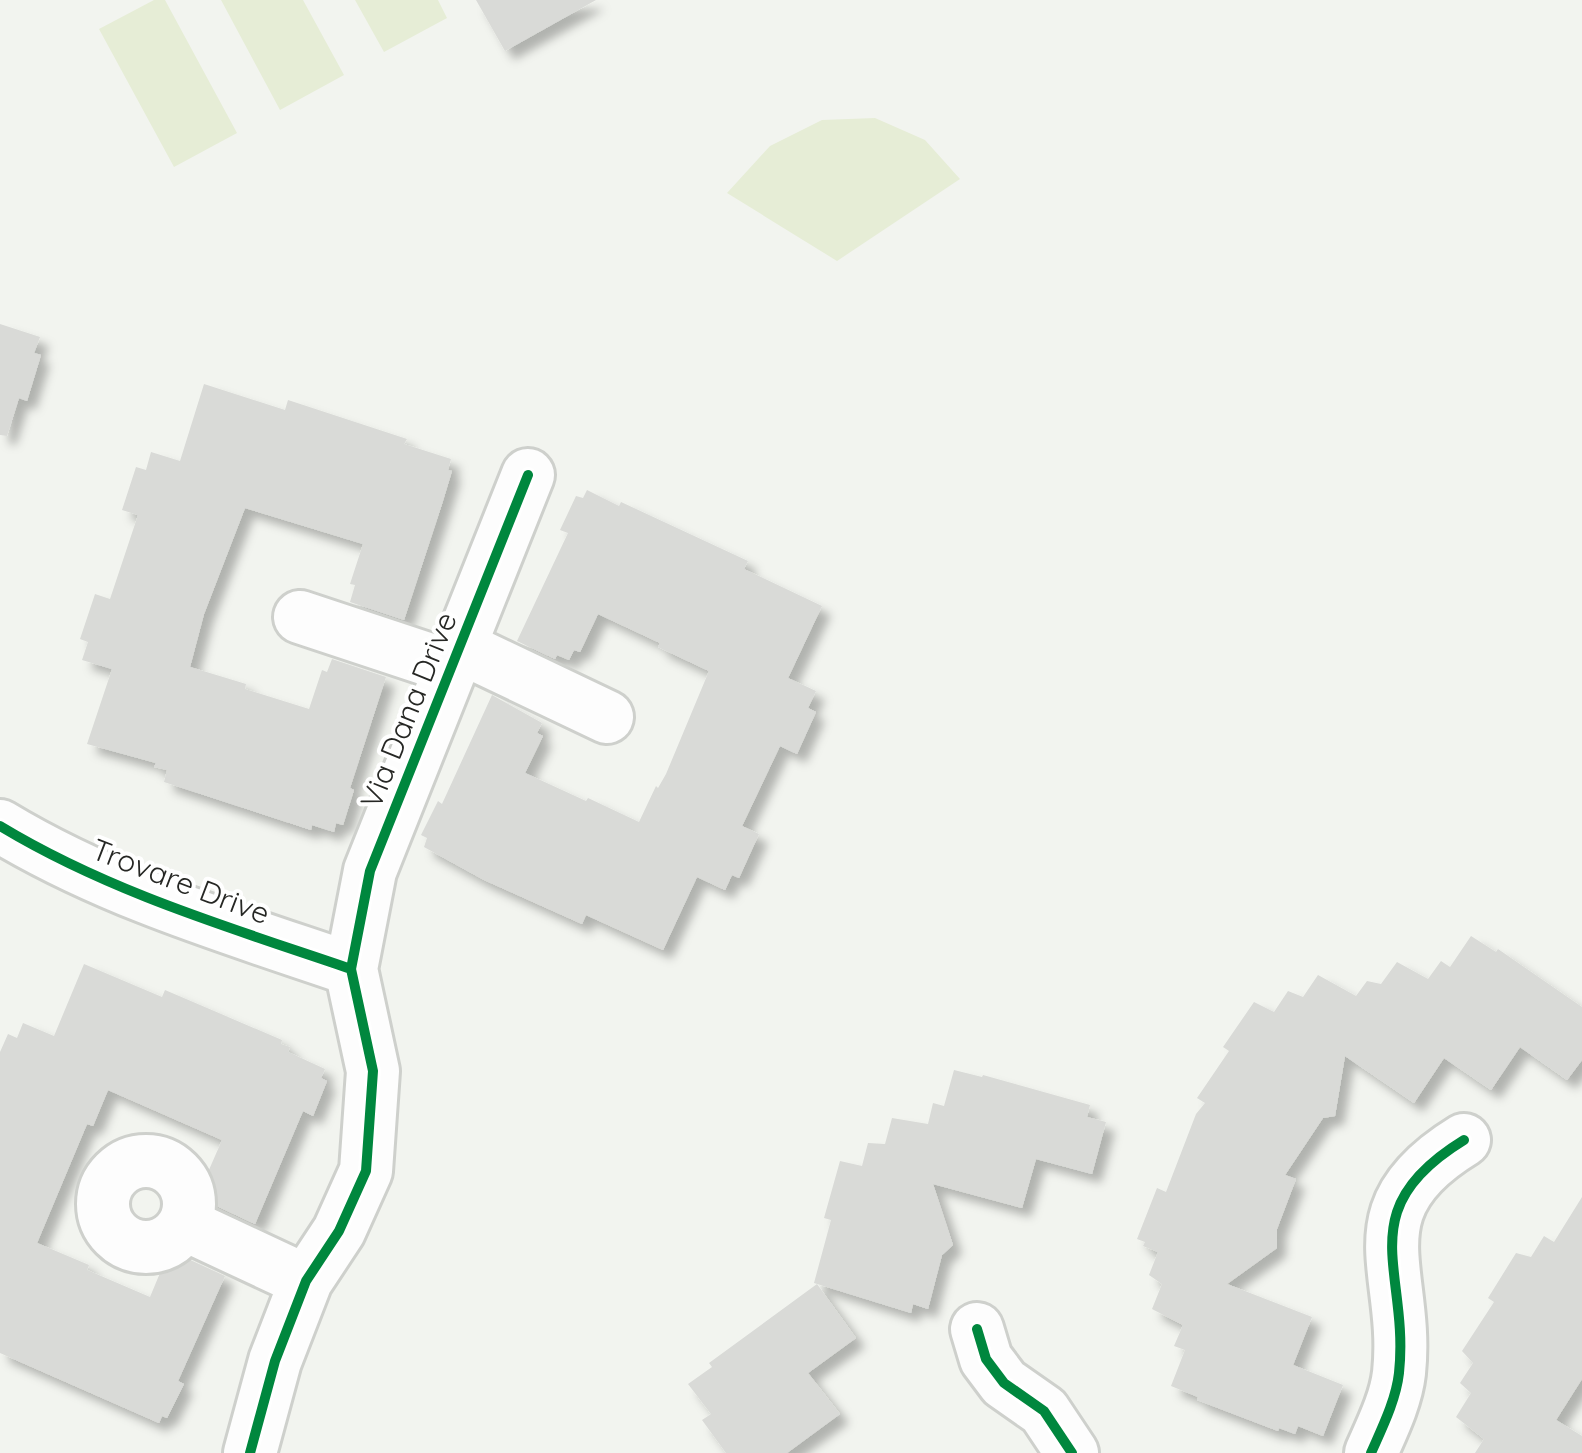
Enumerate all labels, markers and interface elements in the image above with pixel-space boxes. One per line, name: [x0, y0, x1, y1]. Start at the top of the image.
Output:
street label: Via Dana Drive: [351, 606, 465, 814]
street label: Trovare Drive: [87, 830, 275, 932]

